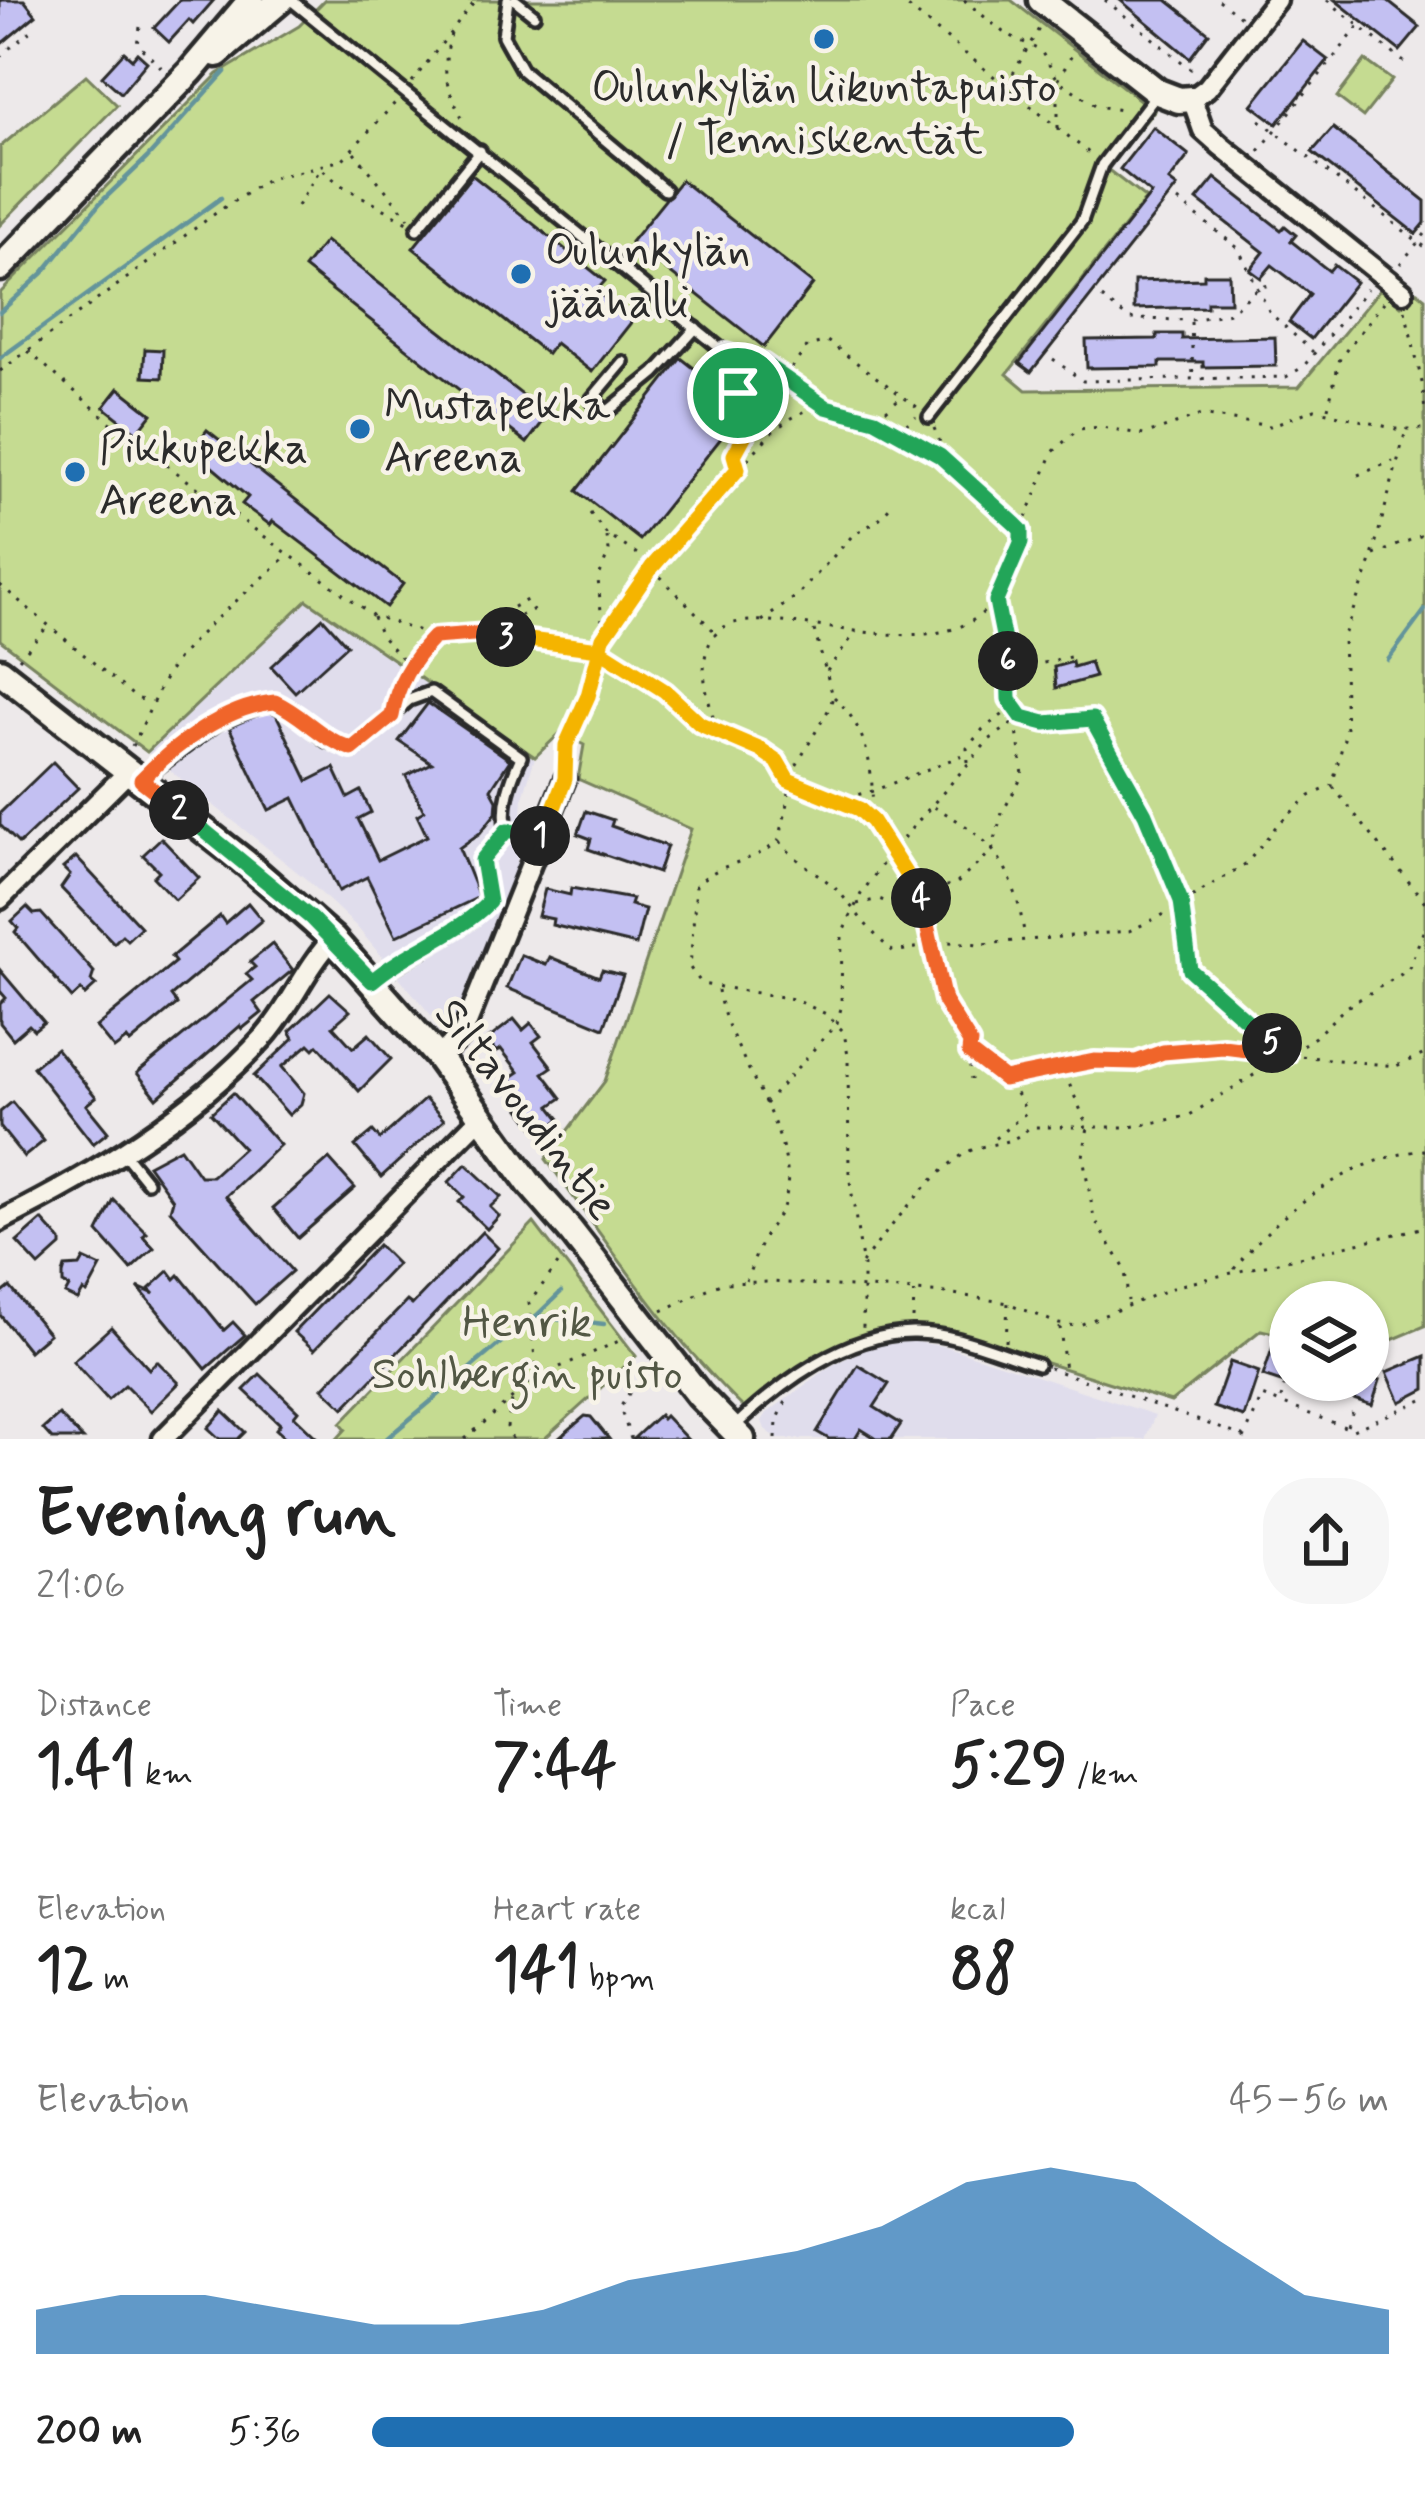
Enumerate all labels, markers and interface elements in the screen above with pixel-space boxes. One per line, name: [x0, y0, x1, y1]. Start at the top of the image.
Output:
marker: Oulunkylän liikuntapuisto / Tenniskentät: [811, 26, 837, 52]
place label: Oulunkylän liikuntapuisto / Tenniskentät: [591, 59, 1057, 170]
place label: Oulunkylän jäähalli: [544, 222, 750, 333]
marker: Oulunkylän jäähalli: [508, 261, 534, 287]
pin: [687, 342, 789, 444]
icon: arrive: [705, 360, 771, 426]
place label: Mustapekka Areena: [384, 377, 611, 488]
marker: Mustapekka Areena: [347, 416, 373, 442]
place label: Pikkupekka Areena: [99, 420, 308, 531]
marker: Pikkupekka Areena: [62, 459, 88, 485]
pin: 3: [476, 607, 536, 667]
text: 3: [499, 615, 513, 659]
pin: 6: [978, 631, 1038, 691]
text: 6: [1000, 639, 1016, 683]
pin: 2: [149, 780, 209, 840]
text: 2: [171, 788, 187, 832]
pin: 1: [510, 806, 570, 866]
text: 1: [533, 814, 547, 858]
pin: 4: [891, 868, 951, 928]
text: 4: [911, 876, 931, 920]
street label: Siltavoudintie: [420, 987, 630, 1233]
pin: 5: [1242, 1013, 1302, 1073]
text: 5: [1262, 1021, 1282, 1065]
map controls: [1269, 1281, 1389, 1401]
button: layers: [1269, 1281, 1389, 1401]
park label: Henrik Sohlbergin puisto: [371, 1294, 683, 1410]
text: Evening run: [36, 1473, 396, 1559]
button: share: [1263, 1478, 1389, 1604]
text: 21:06: [36, 1561, 126, 1612]
text: Distance: [36, 1684, 152, 1728]
text: Time: [493, 1684, 562, 1728]
text: Pace: [950, 1684, 1016, 1728]
text: 1.41: [36, 1728, 136, 1807]
text: 7:44: [493, 1728, 617, 1807]
text: 5:29: [950, 1728, 1067, 1807]
text: km: [136, 1753, 193, 1797]
text: /km: [1067, 1753, 1139, 1797]
text: Elevation: [36, 1888, 166, 1932]
text: Heart rate: [493, 1888, 641, 1932]
text: kcal: [950, 1888, 1005, 1932]
text: 12: [36, 1932, 95, 2011]
text: 141: [493, 1932, 580, 2011]
text: 88: [950, 1932, 1017, 2011]
text: m: [95, 1957, 130, 2001]
text: bpm: [580, 1957, 655, 2001]
text: Elevation: [36, 2075, 190, 2126]
text: 45–56 m: [1229, 2075, 1389, 2126]
text: 200 m: [36, 2407, 142, 2458]
text: 5:36: [228, 2407, 301, 2458]

